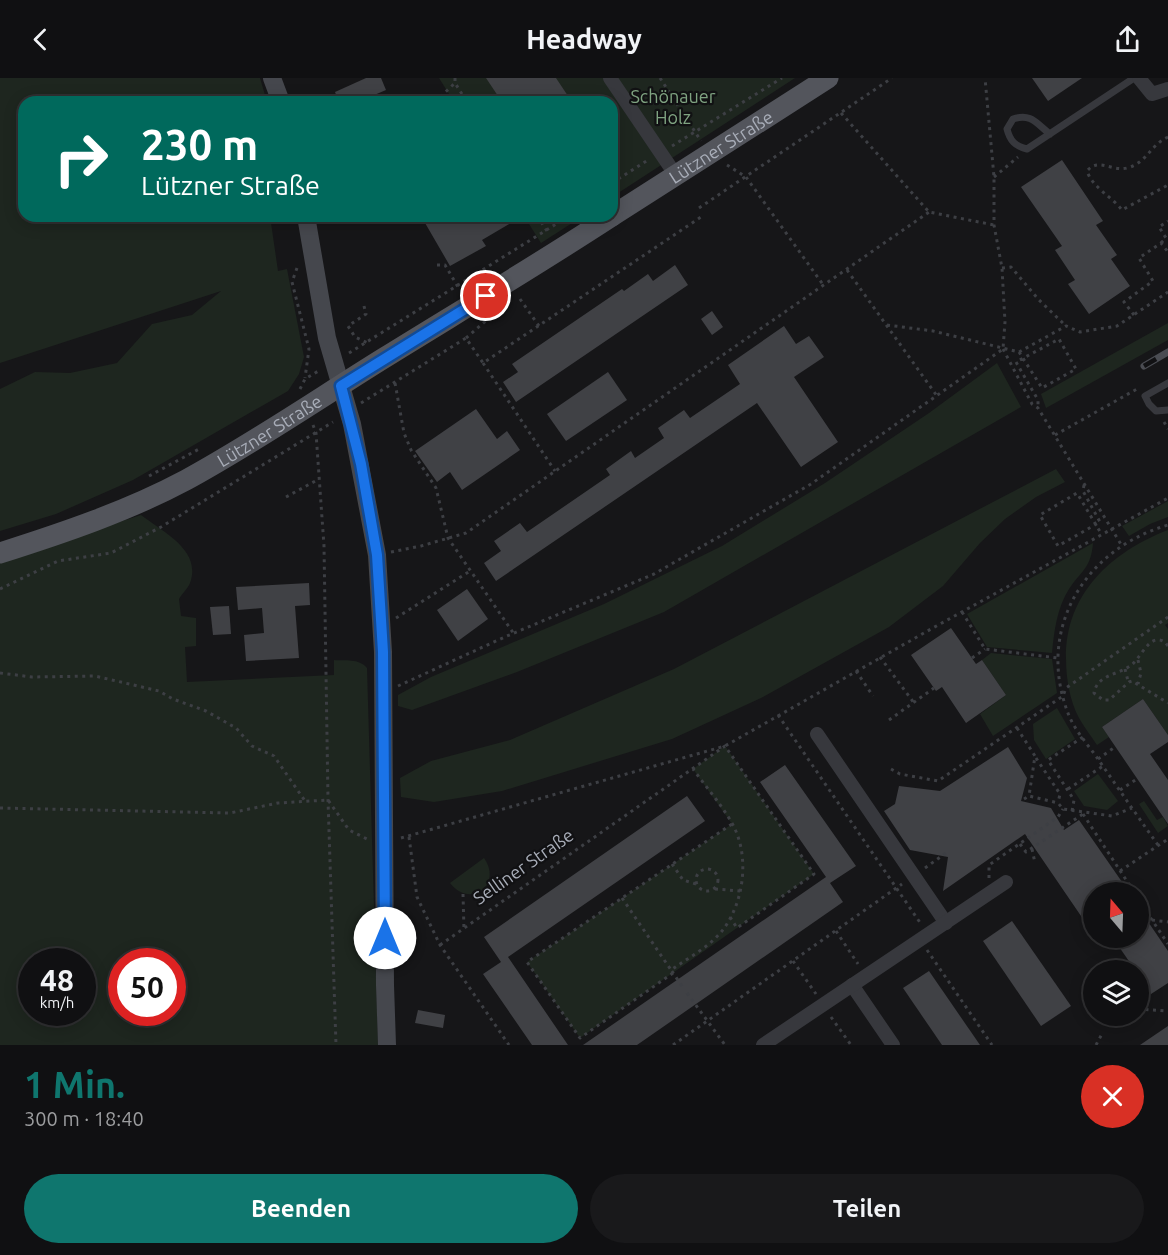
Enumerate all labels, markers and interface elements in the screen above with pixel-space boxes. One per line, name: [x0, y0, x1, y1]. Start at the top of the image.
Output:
icon: back: [24, 23, 57, 56]
icon: share: [1111, 23, 1144, 56]
text: Headway: [526, 24, 642, 54]
park label: Schönauer Holz: [630, 86, 716, 127]
street label: Lützner Straße: [665, 106, 776, 187]
icon: right: [42, 120, 120, 198]
text: 230 m: [141, 121, 258, 168]
text: Lützner Straße: [141, 170, 320, 200]
pin: [460, 270, 511, 321]
icon: arrive: [469, 279, 502, 312]
street label: Lützner Straße: [213, 390, 325, 470]
street label: Selliner Straße: [469, 824, 577, 908]
north arrow: [1083, 882, 1149, 948]
map controls: [1083, 882, 1149, 1026]
position arrow: [353, 906, 417, 970]
speed limit sign: 50: [108, 948, 186, 1026]
button: layers: [1083, 960, 1149, 1026]
text: 48: [40, 963, 74, 997]
text: km/h: [40, 994, 74, 1011]
text: 1 Min.: [24, 1064, 125, 1105]
button: close: [1081, 1065, 1144, 1128]
text: 300 m · 18:40: [24, 1107, 144, 1130]
button: Beenden: [24, 1174, 578, 1243]
button: Teilen: [590, 1174, 1144, 1243]

